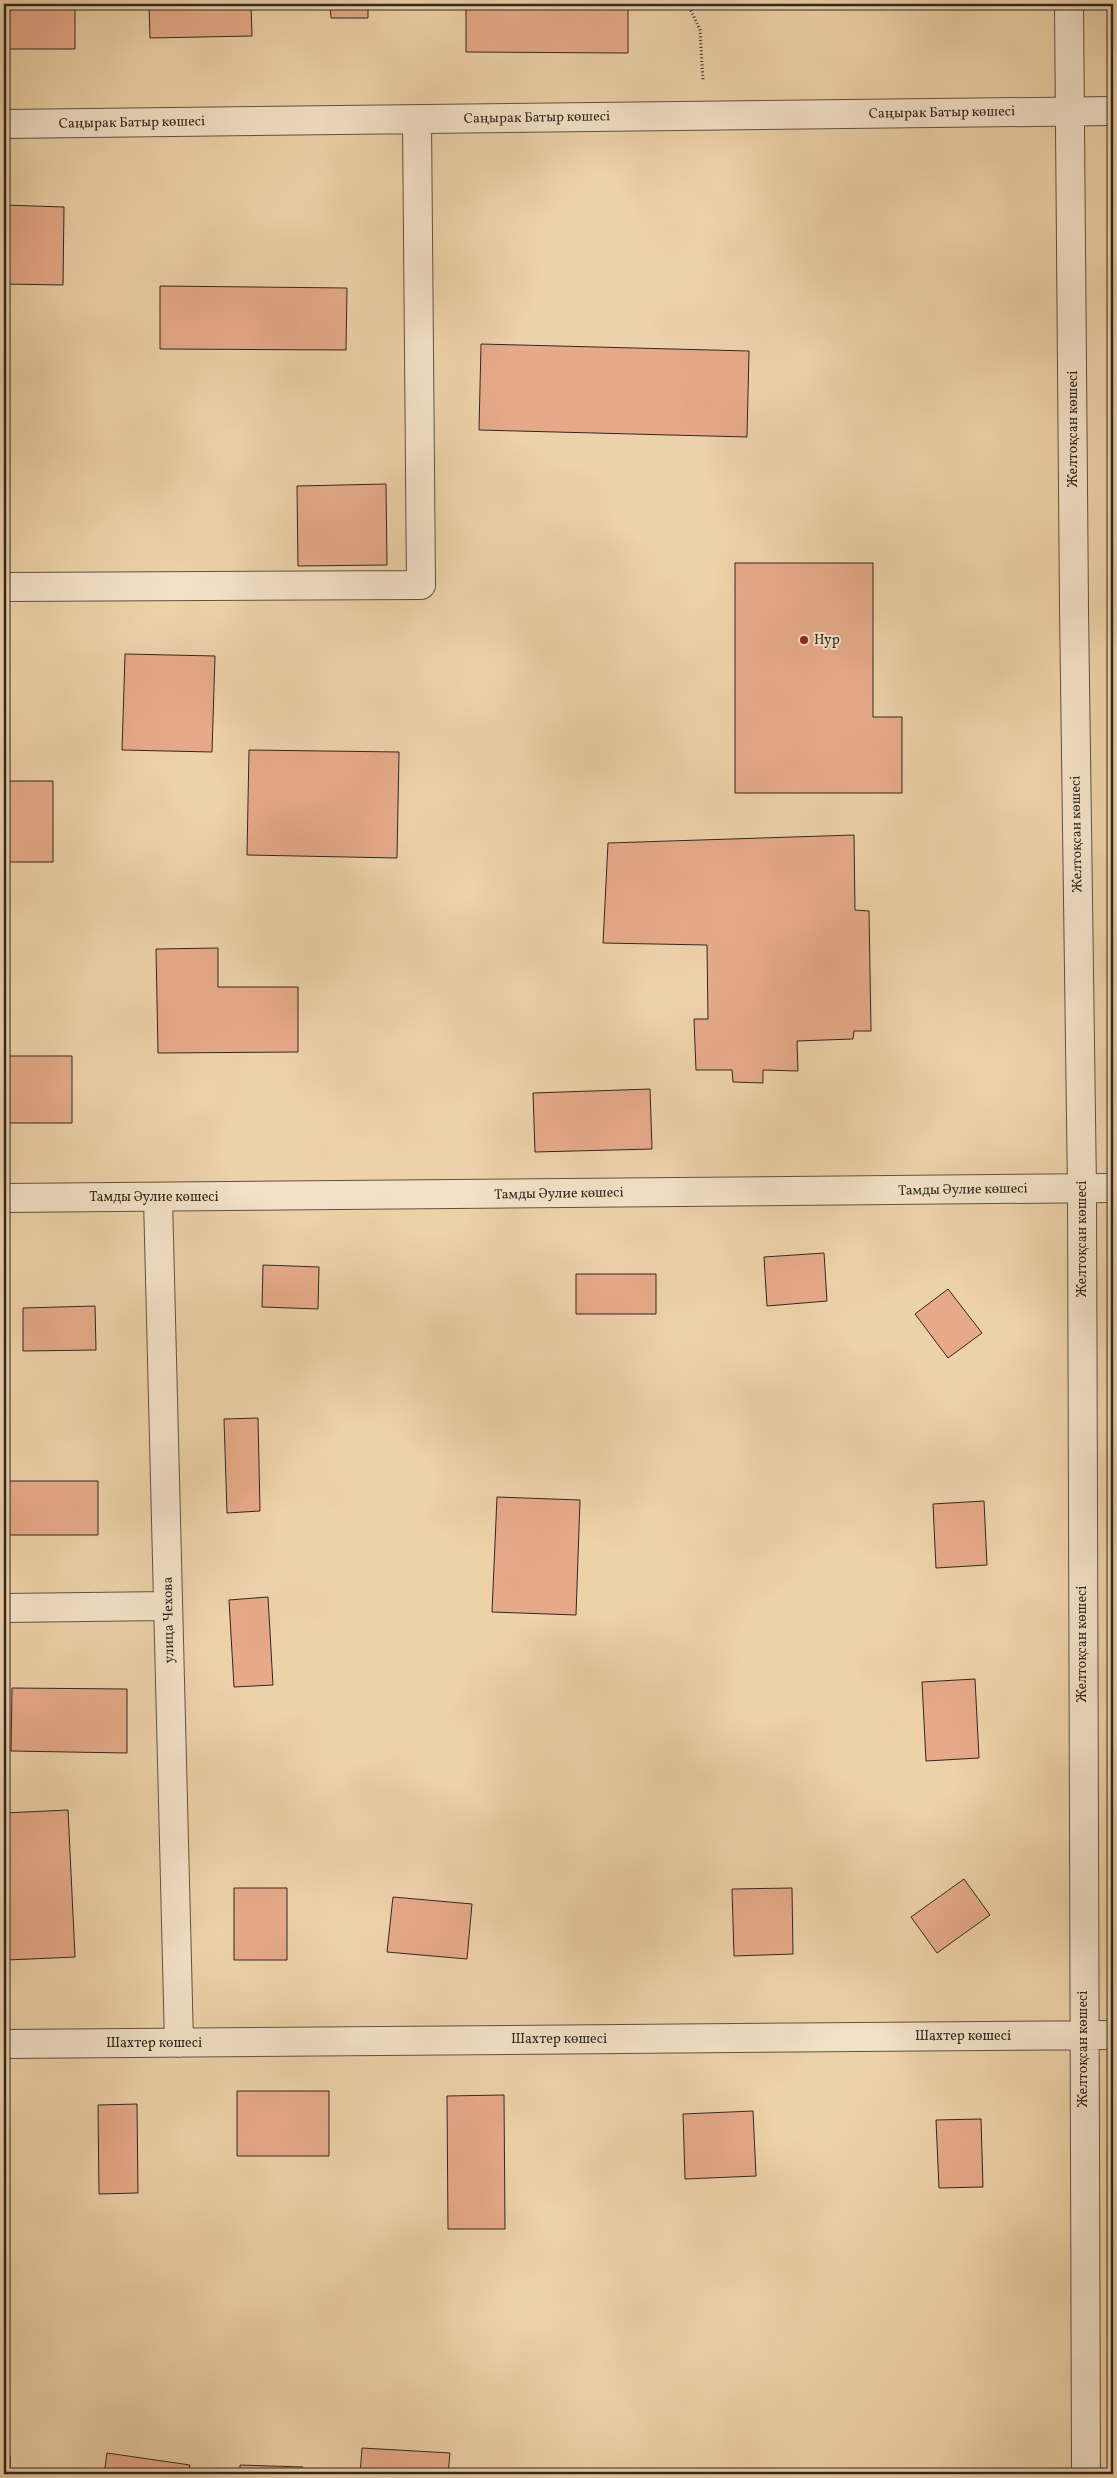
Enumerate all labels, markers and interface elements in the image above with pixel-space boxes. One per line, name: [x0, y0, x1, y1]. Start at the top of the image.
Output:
street label: Саңырак Батыр көшесі: [869, 102, 1015, 124]
street label: Саңырак Батыр көшесі: [464, 107, 610, 129]
street label: Саңырак Батыр көшесі: [59, 112, 205, 134]
street label: Желтоқсан көшесі: [1064, 371, 1083, 487]
place label: Нур: [814, 631, 840, 650]
marker: Нур: [798, 634, 810, 646]
street label: Желтоқсан көшесі: [1066, 775, 1088, 893]
street label: Тамды Әулие көшесі: [898, 1179, 1028, 1201]
street label: Желтоқсан көшесі: [1073, 1181, 1092, 1297]
street label: Тамды Әулие көшесі: [494, 1183, 624, 1205]
street label: Тамды Әулие көшесі: [89, 1188, 219, 1207]
street label: улица Чехова: [159, 1576, 179, 1664]
street label: Желтоқсан көшесі: [1073, 1586, 1092, 1702]
street label: Желтоқсан көшесі: [1074, 1991, 1093, 2107]
street label: Шахтер көшесі: [915, 2027, 1011, 2046]
street label: Шахтер көшесі: [511, 2030, 607, 2049]
street label: Шахтер көшесі: [106, 2034, 202, 2053]

